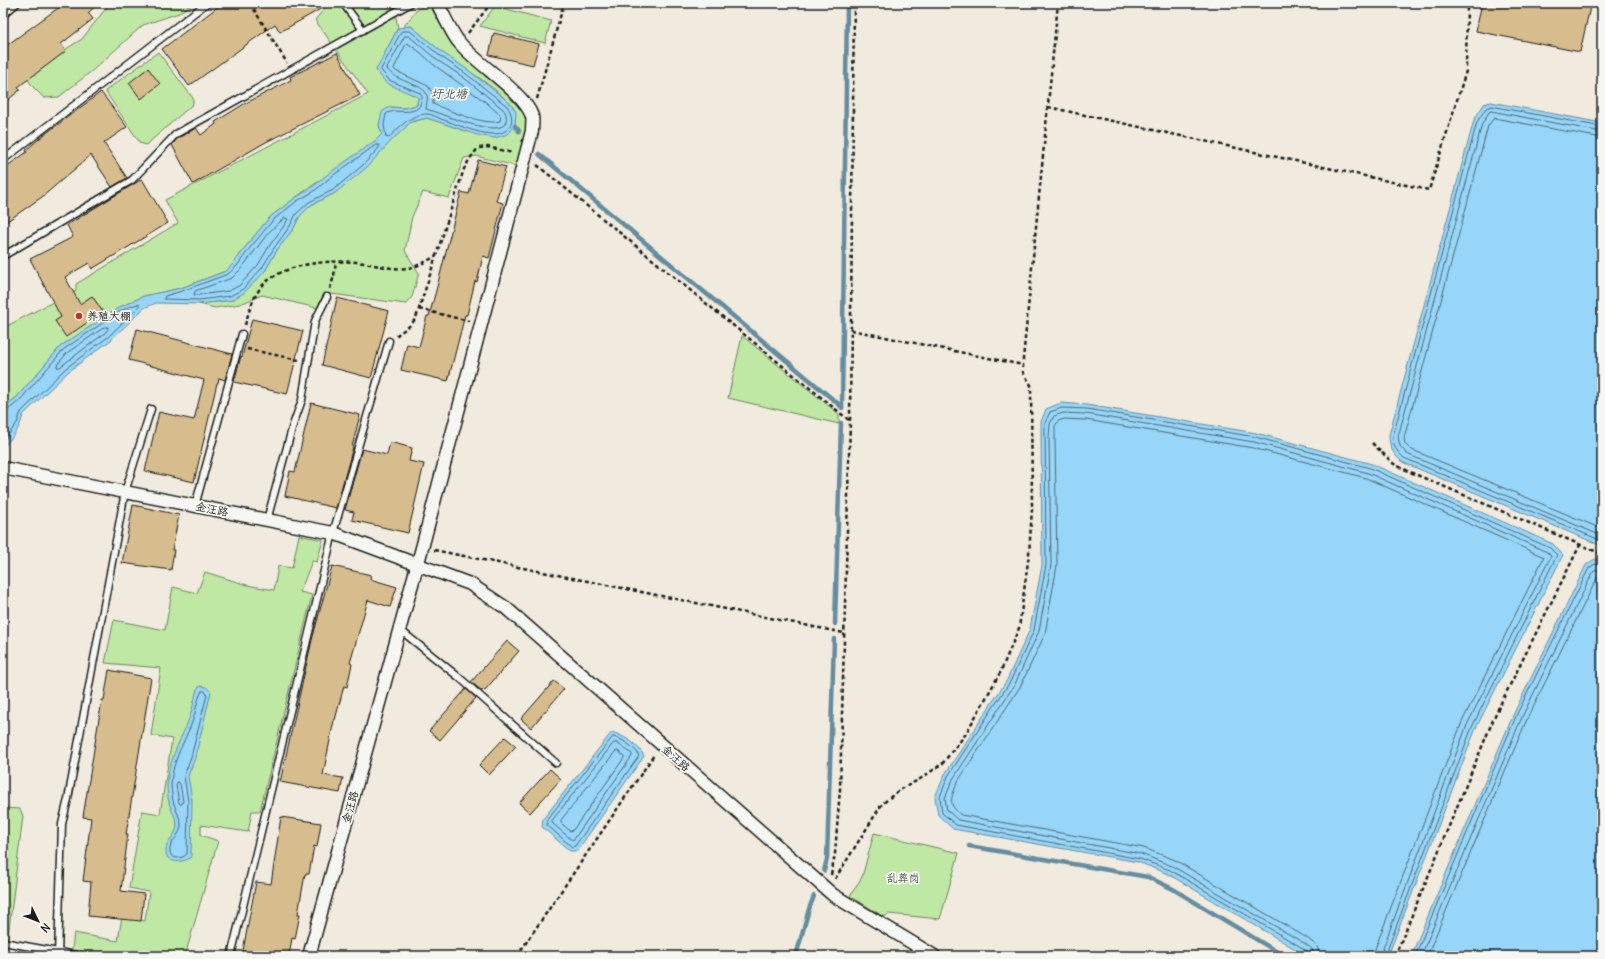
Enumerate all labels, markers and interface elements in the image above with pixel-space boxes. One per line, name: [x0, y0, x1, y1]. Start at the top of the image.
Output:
water label: 圩北塘: [431, 86, 469, 101]
place label: 养殖大棚: [87, 309, 131, 323]
marker: 养殖大棚: [74, 311, 84, 321]
street label: 金汪路: [194, 499, 230, 519]
street label: 金汪路: [659, 742, 693, 774]
street label: 金汪路: [339, 789, 361, 825]
park label: 乱葬岗: [887, 871, 920, 885]
north arrow: [18, 901, 58, 941]
text: N: [38, 920, 53, 935]

